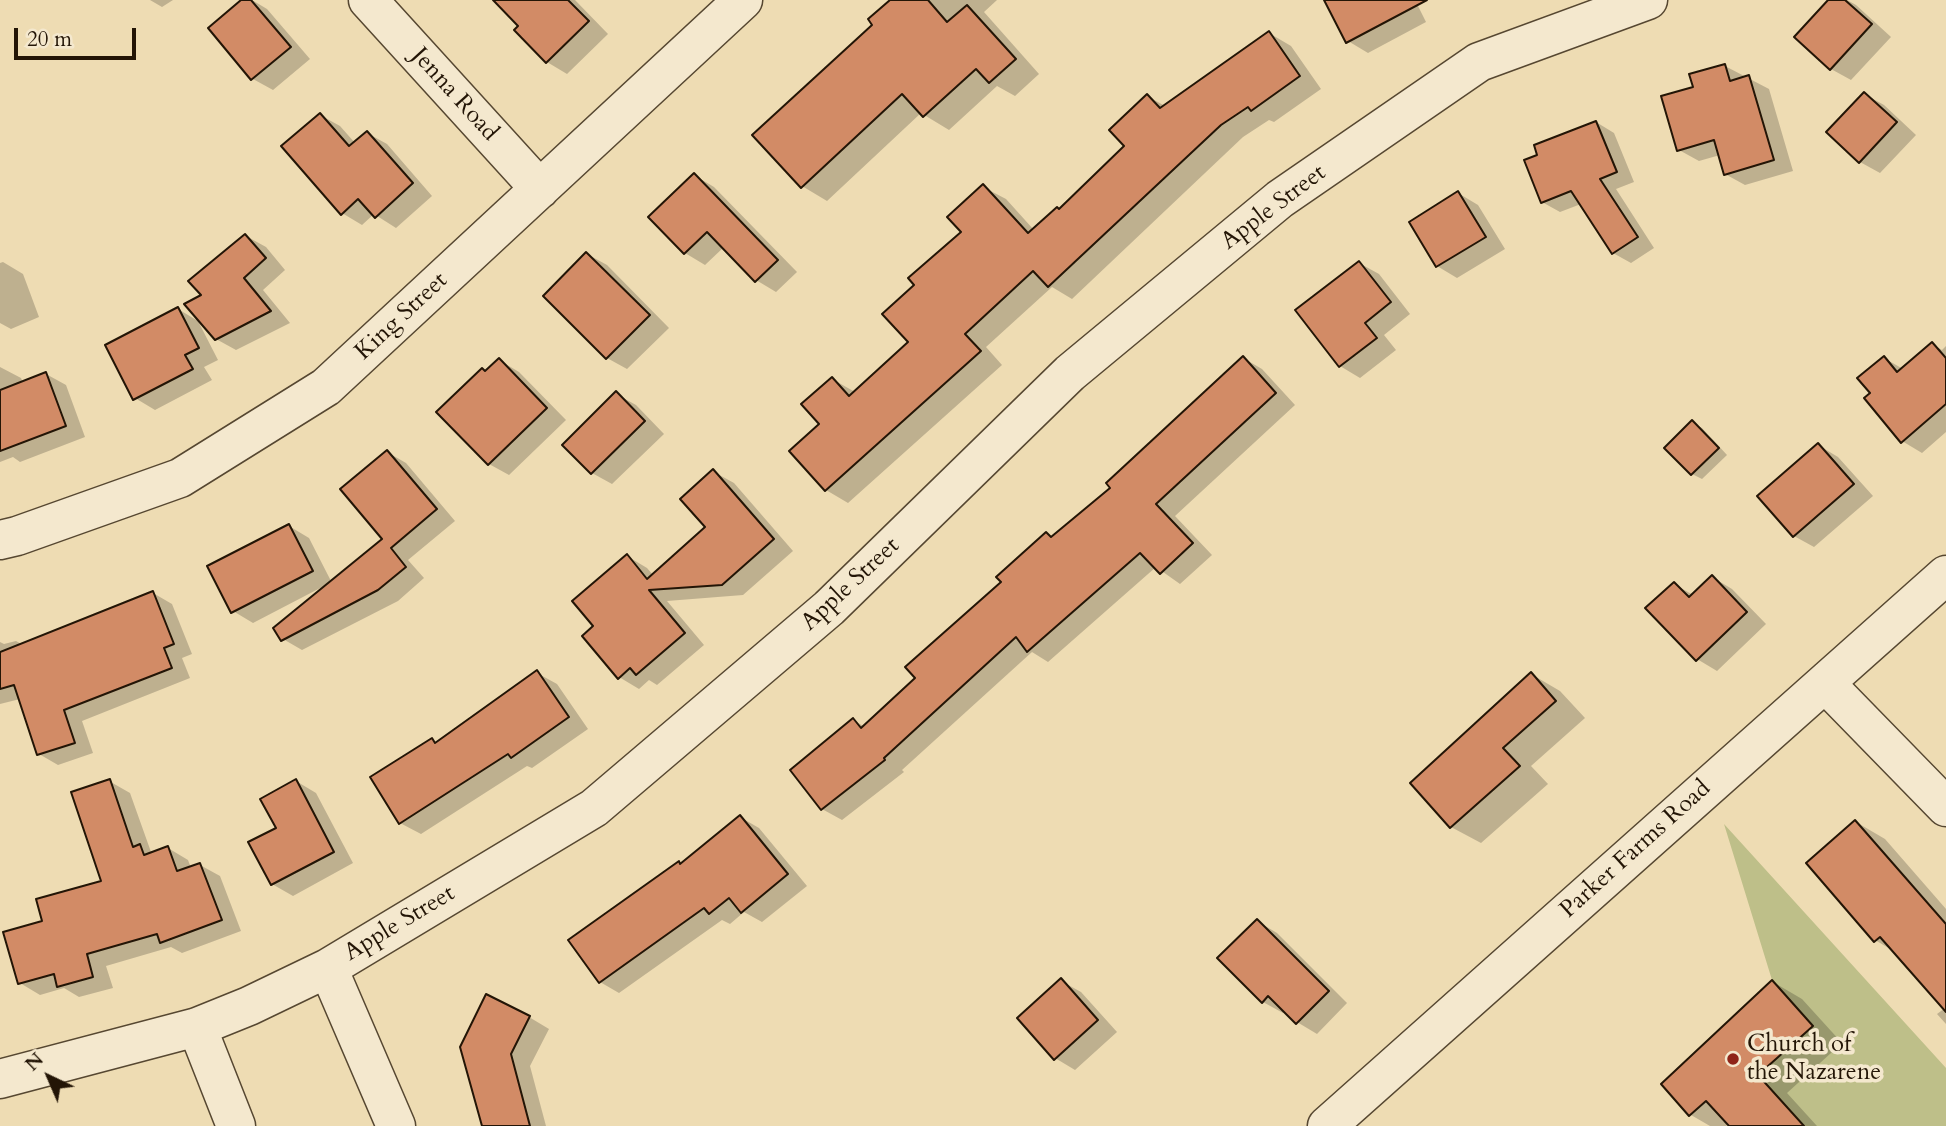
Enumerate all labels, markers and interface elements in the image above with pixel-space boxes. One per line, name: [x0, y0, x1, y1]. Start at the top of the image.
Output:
scale bar: [18, 14, 140, 58]
text: 20 m: [27, 25, 72, 54]
street label: Jenna Road: [405, 42, 503, 148]
street label: Apple Street: [1216, 159, 1332, 257]
street label: King Street: [350, 267, 454, 367]
street label: Apple Street: [796, 532, 906, 638]
street label: Parker Farms Road: [1555, 775, 1717, 925]
street label: Apple Street: [340, 880, 460, 968]
place label: Church of the Nazarene: [1747, 1031, 1881, 1087]
north arrow: [14, 1042, 84, 1112]
text: N: [19, 1047, 49, 1077]
marker: Church of the Nazarene: [1725, 1051, 1741, 1067]

